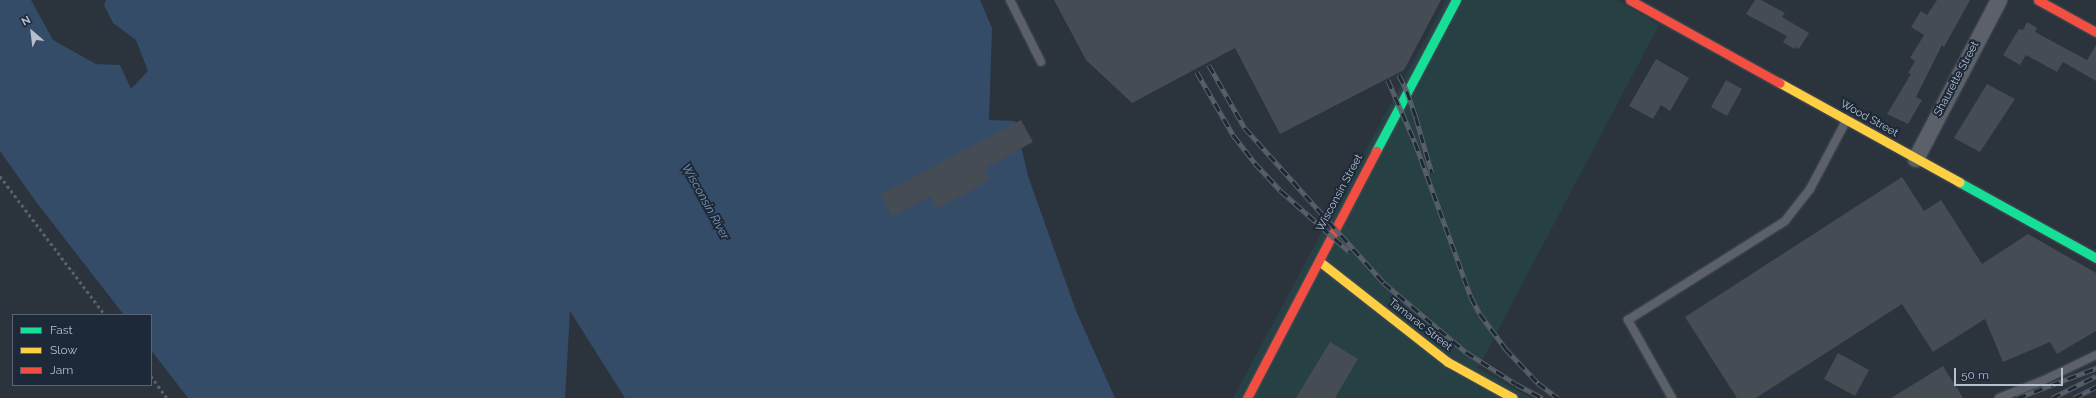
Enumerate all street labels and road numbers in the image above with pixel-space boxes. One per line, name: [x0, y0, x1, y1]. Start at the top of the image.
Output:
street label: Shaurette Street: [1932, 39, 1982, 119]
street label: Wood Street: [1838, 98, 1900, 140]
street label: Wisconsin Street: [1314, 152, 1366, 234]
street label: Tamarac Street: [1386, 296, 1454, 354]

